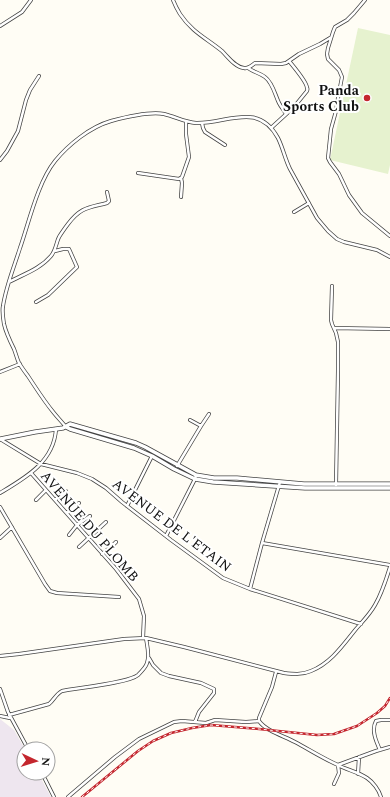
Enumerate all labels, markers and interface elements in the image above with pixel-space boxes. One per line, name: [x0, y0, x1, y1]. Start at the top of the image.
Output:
place label: Panda Sports Club: [283, 80, 360, 117]
marker: Panda Sports Club: [362, 93, 372, 103]
street label: AVENUE DU PLOMB: [35, 466, 144, 586]
street label: AVENUE DE L'ETAIN: [108, 473, 236, 577]
north arrow: [16, 741, 56, 781]
text: N: [37, 757, 54, 767]

